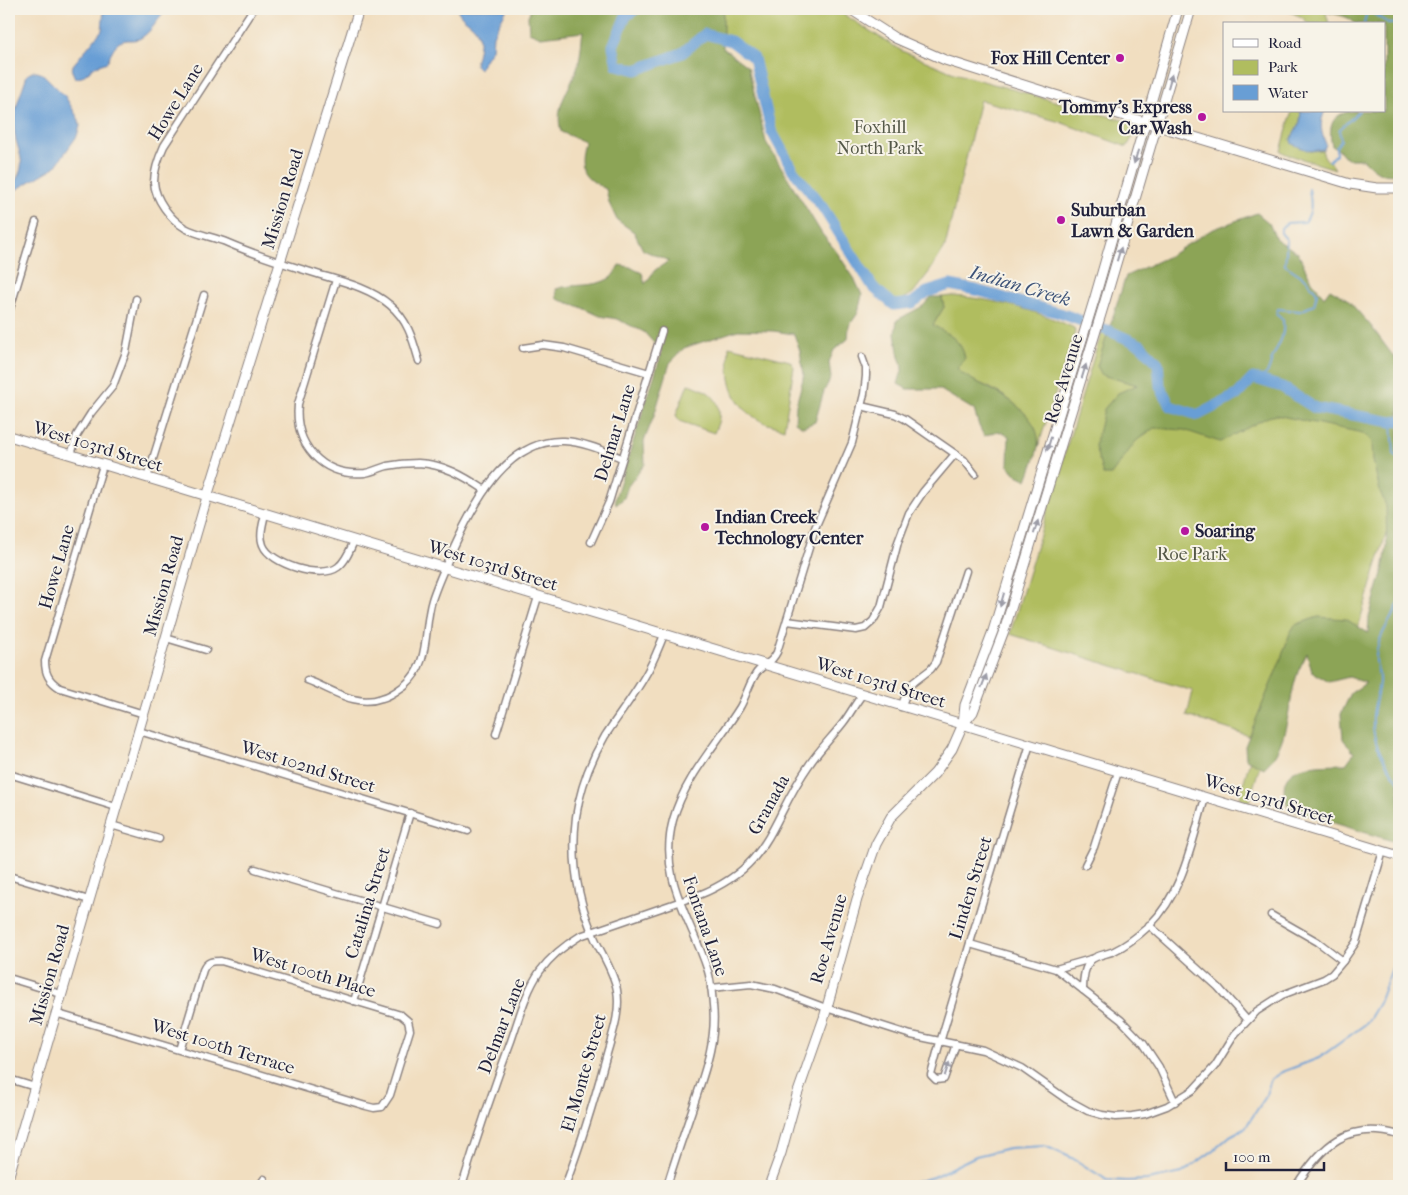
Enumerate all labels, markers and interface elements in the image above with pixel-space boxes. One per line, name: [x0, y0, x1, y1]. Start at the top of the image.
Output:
legend: [1223, 22, 1386, 112]
text: Road: [1268, 34, 1302, 52]
place label: Fox Hill Center: [990, 48, 1110, 69]
marker: Fox Hill Center: [1114, 52, 1126, 64]
text: Park: [1268, 58, 1298, 76]
street label: Howe Lane: [144, 59, 208, 144]
one-way arrow: [1166, 74, 1174, 89]
text: Water: [1267, 84, 1308, 102]
place label: Tommy's Express Car Wash: [1058, 97, 1193, 139]
marker: Tommy's Express Car Wash: [1196, 111, 1208, 123]
park label: Foxhill North Park: [837, 117, 924, 159]
street label: Mission Road: [258, 146, 308, 252]
one-way arrow: [1132, 149, 1140, 164]
place label: Suburban Lawn & Garden: [1071, 200, 1194, 242]
marker: Suburban Lawn & Garden: [1055, 214, 1067, 226]
one-way arrow: [1116, 246, 1124, 261]
water label: Indian Creek: [966, 261, 1073, 311]
street label: Roe Avenue: [1040, 331, 1088, 426]
one-way arrow: [1080, 364, 1088, 379]
street label: Delmar Lane: [590, 382, 640, 484]
street label: West 103rd Street: [30, 417, 166, 477]
one-way arrow: [1045, 437, 1053, 452]
place label: Indian Creek Technology Center: [714, 507, 864, 549]
one-way arrow: [1032, 519, 1040, 534]
marker: Indian Creek Technology Center: [699, 521, 711, 533]
place label: Soaring: [1195, 521, 1256, 542]
street label: Howe Lane: [35, 522, 79, 612]
marker: Soaring: [1179, 525, 1191, 537]
street label: Mission Road: [140, 533, 188, 639]
street label: West 103rd Street: [425, 536, 561, 596]
park label: Roe Park: [1157, 544, 1228, 565]
one-way arrow: [998, 592, 1006, 607]
street label: West 103rd Street: [813, 653, 949, 713]
one-way arrow: [981, 673, 989, 688]
street label: West 102nd Street: [237, 736, 378, 798]
street label: West 103rd Street: [1201, 770, 1337, 830]
street label: Granada: [744, 771, 794, 839]
street label: Linden Street: [945, 833, 997, 942]
street label: Catalina Street: [341, 844, 395, 961]
street label: Fontana Lane: [678, 873, 732, 979]
street label: Roe Avenue: [806, 891, 852, 987]
street label: Mission Road: [26, 922, 74, 1028]
street label: West 100th Place: [247, 944, 378, 1002]
street label: Delmar Lane: [474, 975, 530, 1077]
street label: El Monte Street: [557, 1011, 611, 1135]
street label: West 100th Terrace: [148, 1015, 297, 1079]
one-way arrow: [944, 1061, 952, 1076]
scale bar: [1226, 1140, 1323, 1172]
text: 100 m: [1233, 1148, 1271, 1166]

